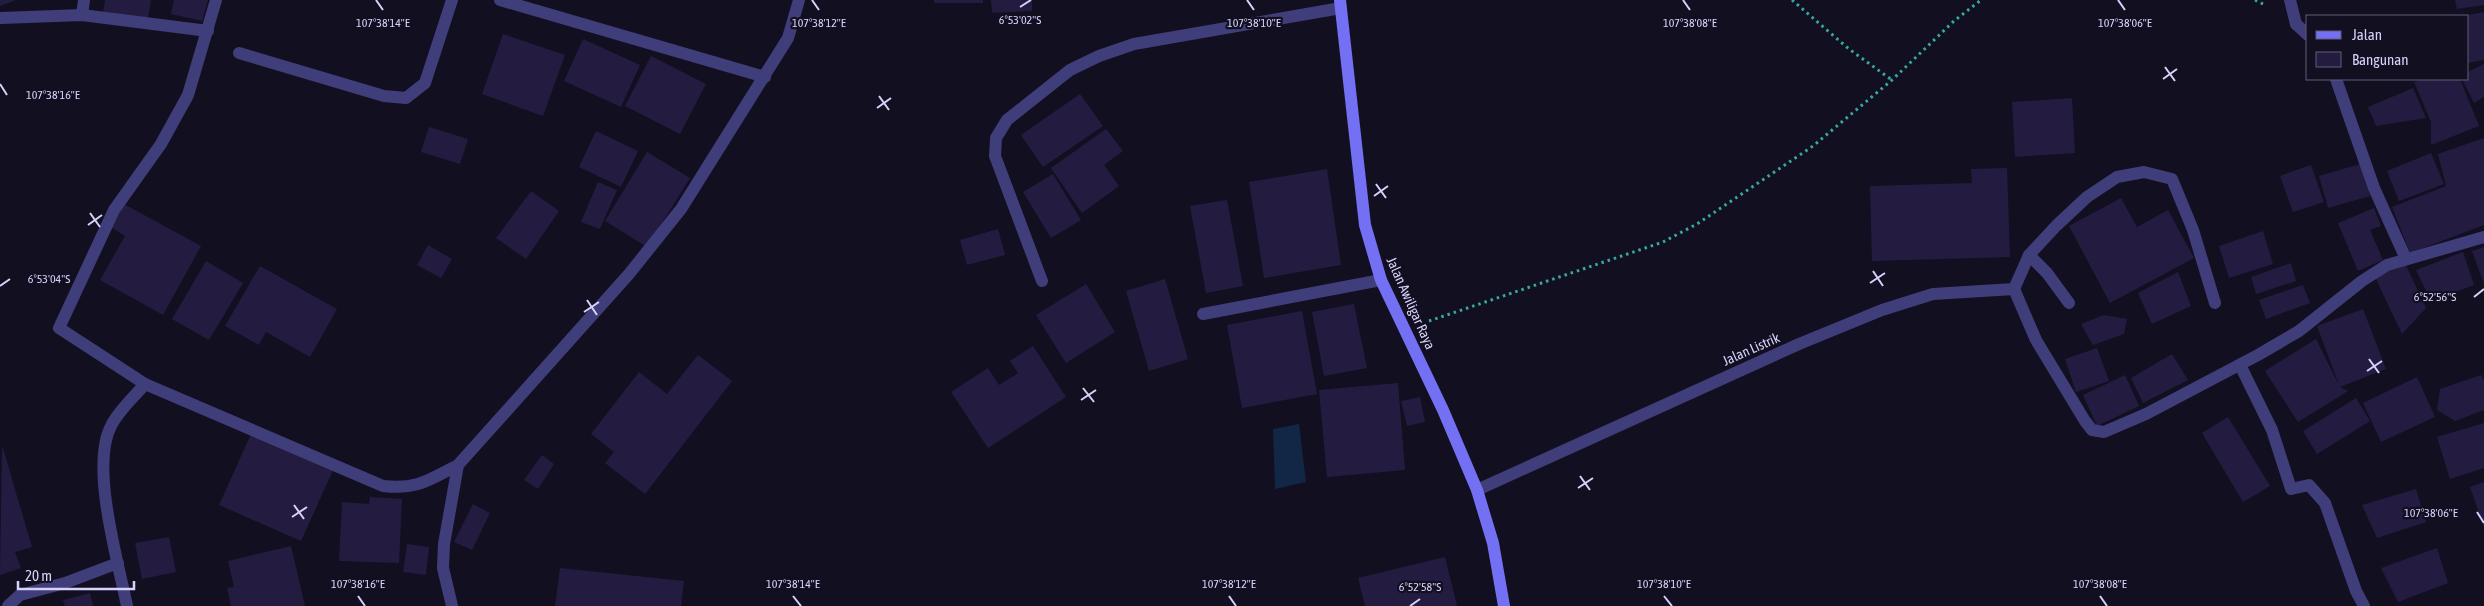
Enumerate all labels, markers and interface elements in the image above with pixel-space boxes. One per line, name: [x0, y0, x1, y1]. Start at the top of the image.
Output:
text: 6°53'02"S: [999, 13, 1041, 27]
legend: [2306, 15, 2469, 80]
text: 107°38'14"E: [356, 16, 410, 30]
text: 107°38'12"E: [792, 16, 846, 30]
text: 107°38'10"E: [1227, 16, 1281, 30]
text: 107°38'08"E: [1663, 16, 1717, 30]
text: 107°38'06"E: [2098, 16, 2152, 30]
text: Jalan: [2352, 26, 2382, 43]
text: Bangunan: [2352, 51, 2409, 68]
text: 107°38'16"E: [26, 88, 80, 102]
street label: Jalan Awiligar Raya: [1384, 254, 1438, 352]
text: 6°53'04"S: [28, 272, 70, 286]
text: 6°52'56"S: [2414, 290, 2456, 304]
street label: Jalan Listrik: [1720, 329, 1782, 369]
text: 107°38'06"E: [2404, 506, 2458, 520]
scale bar: [18, 558, 134, 590]
text: 20 m: [25, 567, 52, 584]
text: 107°38'16"E: [331, 577, 385, 591]
text: 107°38'14"E: [766, 577, 820, 591]
text: 107°38'12"E: [1202, 577, 1256, 591]
text: 107°38'10"E: [1637, 577, 1691, 591]
text: 107°38'08"E: [2073, 577, 2127, 591]
text: 6°52'58"S: [1399, 580, 1441, 594]

